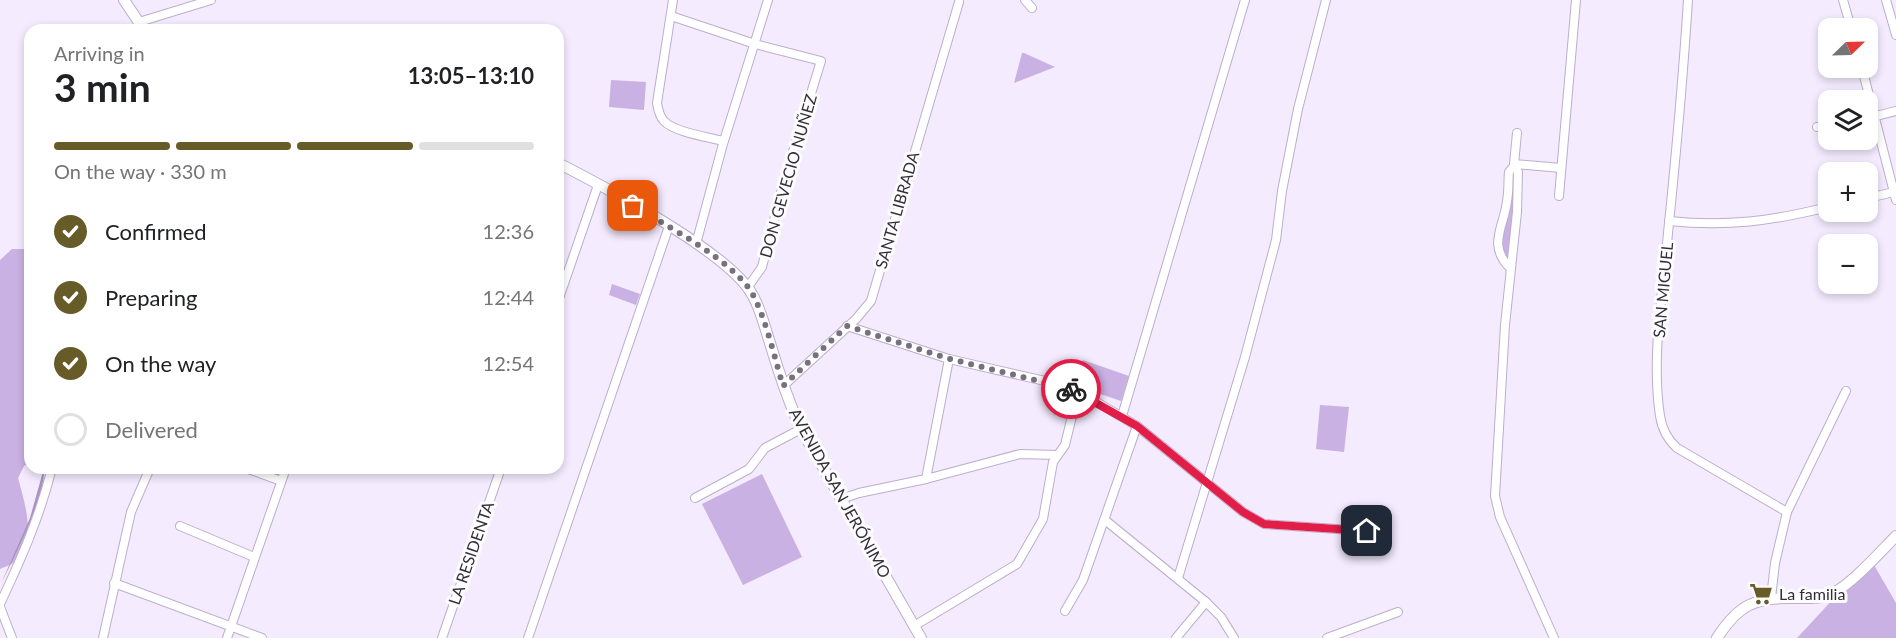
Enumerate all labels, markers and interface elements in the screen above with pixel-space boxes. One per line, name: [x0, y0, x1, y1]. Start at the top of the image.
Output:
north arrow: [1818, 18, 1878, 78]
map controls: [1818, 18, 1878, 294]
text: Arriving in: [54, 41, 145, 65]
text: 13:05–13:10: [408, 62, 534, 89]
text: 3 min: [54, 64, 151, 110]
button: layers: [1818, 90, 1878, 150]
street label: DON GEVECIO NUÑEZ: [755, 92, 820, 260]
street label: SANTA LIBRADA: [871, 149, 922, 271]
text: On the way · 330 m: [54, 159, 227, 183]
button: +: [1818, 162, 1878, 222]
pin: [607, 180, 658, 231]
icon: bag: [616, 189, 649, 222]
icon: check: [54, 215, 87, 248]
text: Confirmed: [105, 218, 207, 245]
text: 12:36: [483, 219, 534, 243]
button: −: [1818, 234, 1878, 294]
street label: SAN MIGUEL: [1649, 241, 1676, 339]
icon: check: [54, 281, 87, 314]
text: Preparing: [105, 284, 197, 311]
text: 12:44: [483, 285, 534, 309]
icon: check: [54, 347, 87, 380]
text: On the way: [105, 350, 216, 377]
text: 12:54: [483, 351, 534, 375]
courier: [1041, 359, 1101, 419]
icon: bike: [1055, 373, 1088, 406]
street label: AVENIDA SAN JERÓNIMO: [786, 405, 895, 581]
text: Delivered: [105, 416, 198, 443]
street label: LA RESIDENTA: [444, 499, 497, 607]
pin: [1341, 505, 1392, 556]
icon: home: [1350, 514, 1383, 547]
supermarket icon: La familia: [1748, 581, 1774, 607]
place label: La familia: [1779, 584, 1845, 603]

